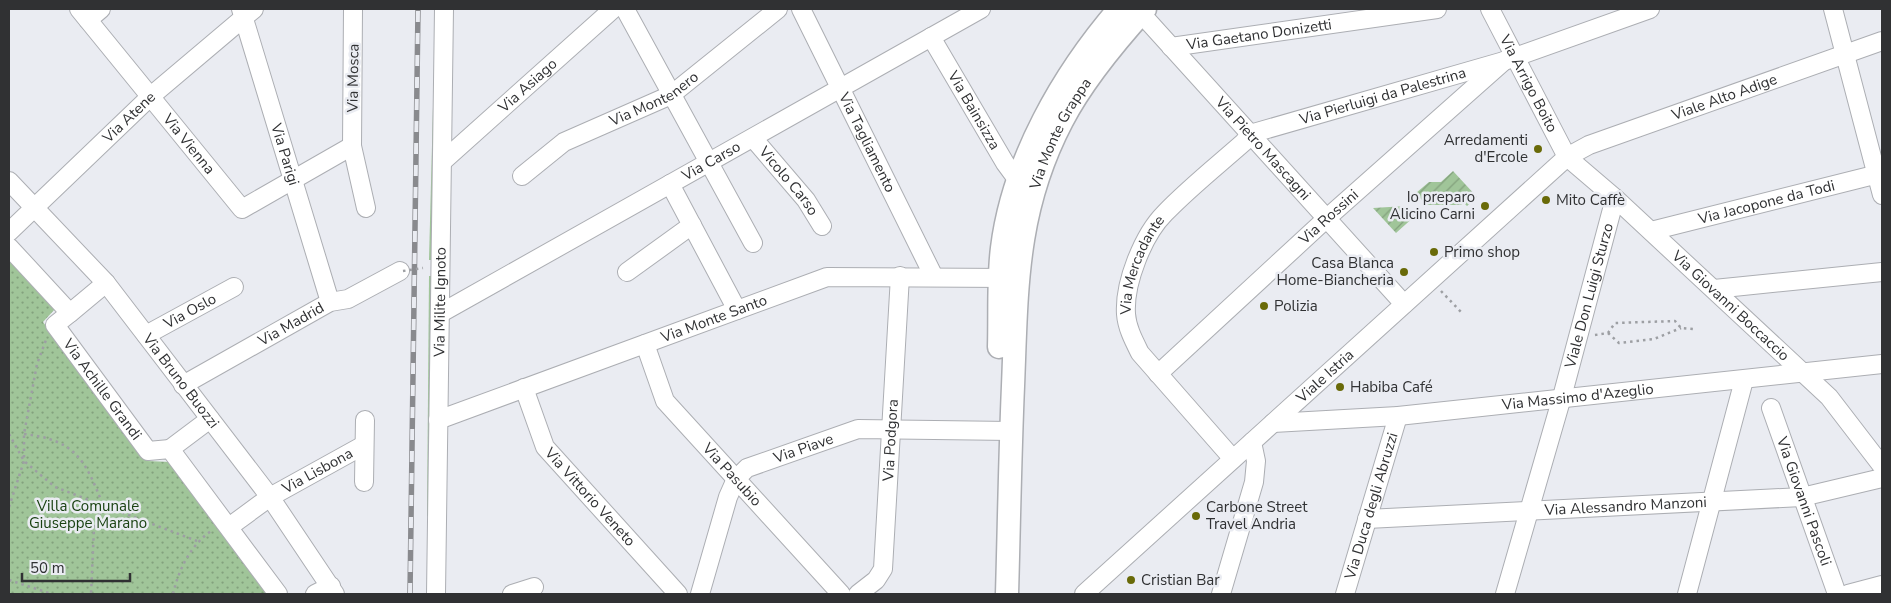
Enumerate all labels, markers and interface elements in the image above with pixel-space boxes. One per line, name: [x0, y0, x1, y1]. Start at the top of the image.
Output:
street label: Via Gaetano Donizetti: [1184, 14, 1333, 55]
street label: Via Arrigo Boito: [1495, 30, 1562, 136]
street label: Via Mosca: [342, 43, 364, 114]
street label: Via Asiago: [493, 54, 561, 118]
street label: Via Pierluigi da Palestrina: [1296, 62, 1468, 130]
street label: Via Bainsizza: [943, 66, 1005, 153]
street label: Via Montenero: [605, 67, 703, 131]
street label: Viale Alto Adige: [1668, 69, 1780, 125]
street label: Via Monte Grappa: [1025, 74, 1096, 193]
street label: Via Atene: [97, 87, 160, 148]
street label: Via Tagliamento: [834, 88, 900, 196]
street label: Via Pietro Mascagni: [1210, 92, 1315, 204]
street label: Via Vienna: [158, 109, 220, 178]
street label: Via Parigi: [266, 120, 304, 188]
place label: Arredamenti d'Ercole: [1444, 130, 1528, 167]
street label: Via Carso: [677, 136, 744, 186]
street label: Vicolo Carso: [754, 141, 823, 219]
marker: Arredamenti d'Ercole: [1532, 143, 1544, 155]
street label: Via Jacopone da Todi: [1695, 175, 1837, 229]
street label: Via Rossini: [1294, 185, 1363, 250]
place label: Io preparo Alicino Carni: [1390, 187, 1475, 224]
place label: Mito Caffè: [1556, 190, 1625, 210]
marker: Mito Caffè: [1540, 194, 1552, 206]
marker: Io preparo Alicino Carni: [1479, 200, 1491, 212]
street label: Via Mercadante: [1116, 211, 1169, 315]
street label: Viale Don Luigi Sturzo: [1560, 221, 1618, 371]
place label: Primo shop: [1444, 242, 1520, 262]
street label: Via Giovanni Boccaccio: [1667, 245, 1794, 365]
marker: Primo shop: [1428, 246, 1440, 258]
street label: Via Milite Ignoto: [429, 247, 451, 358]
place label: Casa Blanca Home-Biancheria: [1277, 253, 1394, 290]
marker: Casa Blanca Home-Biancheria: [1398, 266, 1410, 278]
street label: Via Oslo: [159, 289, 220, 334]
street label: Via Monte Santo: [657, 290, 770, 348]
place label: Polizia: [1274, 296, 1318, 316]
street label: Via Madrid: [254, 297, 328, 351]
marker: Polizia: [1258, 300, 1270, 312]
street label: Via Bruno Buozzi: [138, 328, 224, 432]
street label: Via Achille Grandi: [58, 334, 146, 444]
street label: Viale Istria: [1291, 345, 1358, 408]
place label: Habiba Café: [1350, 377, 1433, 397]
street label: Via Massimo d'Azeglio: [1500, 379, 1655, 415]
marker: Habiba Café: [1334, 381, 1346, 393]
street label: Via Podgora: [878, 398, 903, 483]
street label: Via Piave: [770, 428, 836, 468]
street label: Via Duca degli Abruzzi: [1340, 430, 1403, 583]
street label: Via Giovanni Pascoli: [1772, 433, 1836, 569]
street label: Via Pasubio: [697, 438, 766, 510]
street label: Via Lisbona: [278, 443, 356, 499]
street label: Via Vittorio Veneto: [540, 443, 640, 551]
street label: Via Alessandro Manzoni: [1543, 492, 1707, 520]
park label: Villa Comunale Giuseppe Marano: [29, 496, 147, 533]
place label: Carbone Street Travel Andria: [1206, 497, 1308, 534]
marker: Carbone Street Travel Andria: [1190, 510, 1202, 522]
scale bar: [22, 550, 130, 582]
text: 50 m: [30, 558, 65, 578]
place label: Cristian Bar: [1141, 570, 1220, 590]
marker: Cristian Bar: [1125, 574, 1137, 586]

